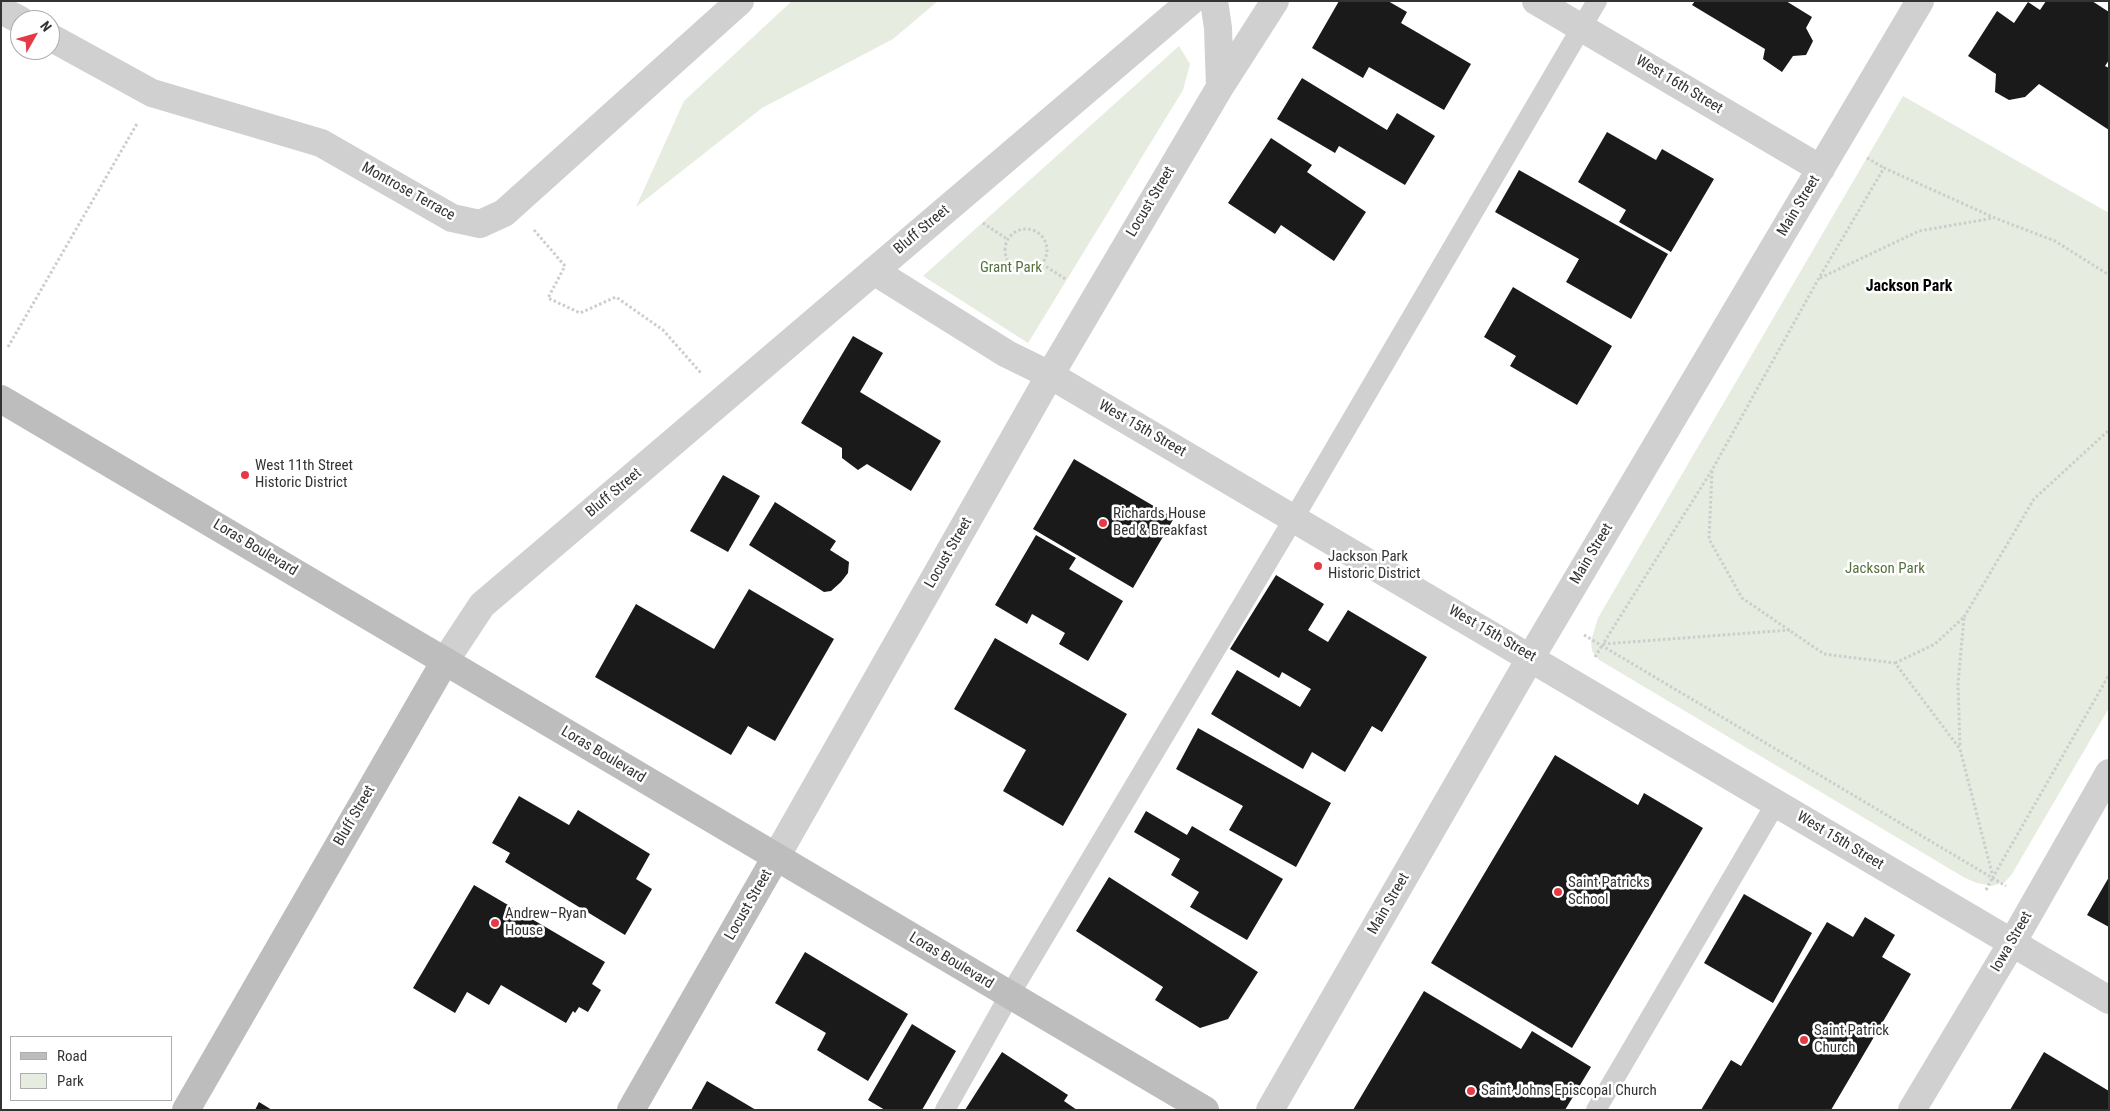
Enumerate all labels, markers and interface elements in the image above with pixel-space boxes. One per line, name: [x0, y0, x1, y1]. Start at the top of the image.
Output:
north arrow: [10, 10, 60, 60]
text: N: [37, 18, 55, 35]
street label: West 16th Street: [1632, 52, 1726, 118]
street label: Montrose Terrace: [358, 159, 458, 225]
street label: Locust Street: [1123, 164, 1179, 240]
street label: Main Street: [1774, 172, 1824, 240]
street label: Bluff Street: [891, 202, 953, 258]
park label: Grant Park: [980, 259, 1042, 277]
district label: Jackson Park: [1866, 277, 1952, 297]
street label: West 15th Street: [1095, 397, 1189, 461]
place label: West 11th Street Historic District: [255, 457, 353, 492]
street label: Bluff Street: [583, 465, 645, 521]
marker: West 11th Street Historic District: [239, 469, 251, 481]
place label: Richards House Bed & Breakfast: [1113, 505, 1208, 540]
street label: Locust Street: [922, 514, 976, 592]
street label: Loras Boulevard: [210, 516, 300, 580]
marker: Richards House Bed & Breakfast: [1097, 517, 1109, 529]
street label: Main Street: [1567, 520, 1617, 588]
place label: Jackson Park Historic District: [1328, 548, 1420, 583]
marker: Jackson Park Historic District: [1312, 560, 1324, 572]
park label: Jackson Park: [1845, 560, 1925, 578]
street label: West 15th Street: [1445, 602, 1539, 666]
street label: Loras Boulevard: [558, 723, 648, 787]
street label: Bluff Street: [330, 783, 380, 849]
street label: West 15th Street: [1793, 808, 1887, 874]
street label: Locust Street: [722, 866, 776, 944]
street label: Main Street: [1364, 870, 1414, 938]
place label: Saint Patricks School: [1568, 874, 1650, 909]
marker: Saint Patricks School: [1552, 886, 1564, 898]
place label: Andrew–Ryan House: [505, 905, 587, 940]
street label: Iowa Street: [1988, 909, 2036, 975]
marker: Andrew–Ryan House: [489, 917, 501, 929]
street label: Loras Boulevard: [906, 929, 996, 993]
place label: Saint Patrick Church: [1814, 1022, 1889, 1057]
marker: Saint Patrick Church: [1798, 1034, 1810, 1046]
legend: [10, 1036, 172, 1101]
text: Road: [57, 1047, 87, 1065]
text: Park: [57, 1072, 84, 1090]
place label: Saint Johns Episcopal Church: [1481, 1082, 1657, 1100]
marker: Saint Johns Episcopal Church: [1465, 1085, 1477, 1097]

